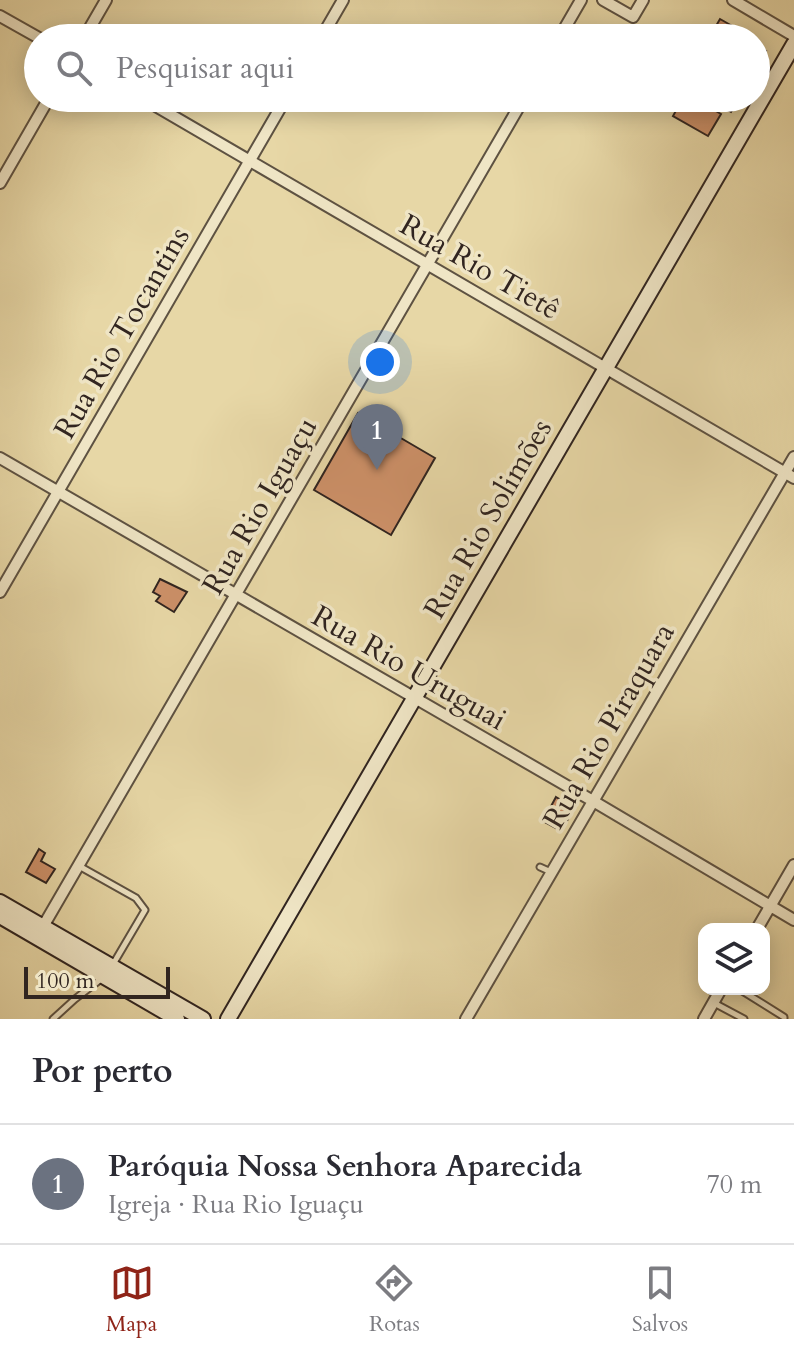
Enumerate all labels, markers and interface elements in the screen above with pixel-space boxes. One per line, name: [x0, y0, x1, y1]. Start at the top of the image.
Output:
search box: [24, 24, 770, 112]
icon: search: [52, 46, 96, 90]
text: Pesquisar aqui: [116, 48, 294, 89]
street label: Rua Rio Tietê: [392, 205, 568, 329]
street label: Rua Rio Tocantins: [45, 219, 199, 447]
your location: [360, 342, 400, 382]
pin: 1: [351, 404, 403, 470]
street label: Rua Rio Iguaçu: [193, 410, 327, 602]
street label: Rua Rio Solimões: [414, 412, 562, 626]
street label: Rua Rio Uruguai: [304, 596, 514, 740]
street label: Rua Rio Piraquara: [533, 616, 685, 836]
map controls: [698, 923, 770, 995]
button: layers: [698, 923, 770, 995]
scale bar: [24, 963, 170, 999]
text: 100 m: [36, 966, 94, 996]
text: Por perto: [32, 1048, 173, 1094]
text: Paróquia Nossa Senhora Aparecida: [108, 1146, 582, 1187]
text: 1: [51, 1167, 65, 1202]
text: 70 m: [706, 1167, 762, 1202]
text: Igreja · Rua Rio Iguaçu: [108, 1187, 364, 1222]
tab: Mapa: [106, 1261, 157, 1339]
tab: Rotas: [369, 1261, 420, 1339]
tab: Salvos: [632, 1261, 688, 1339]

